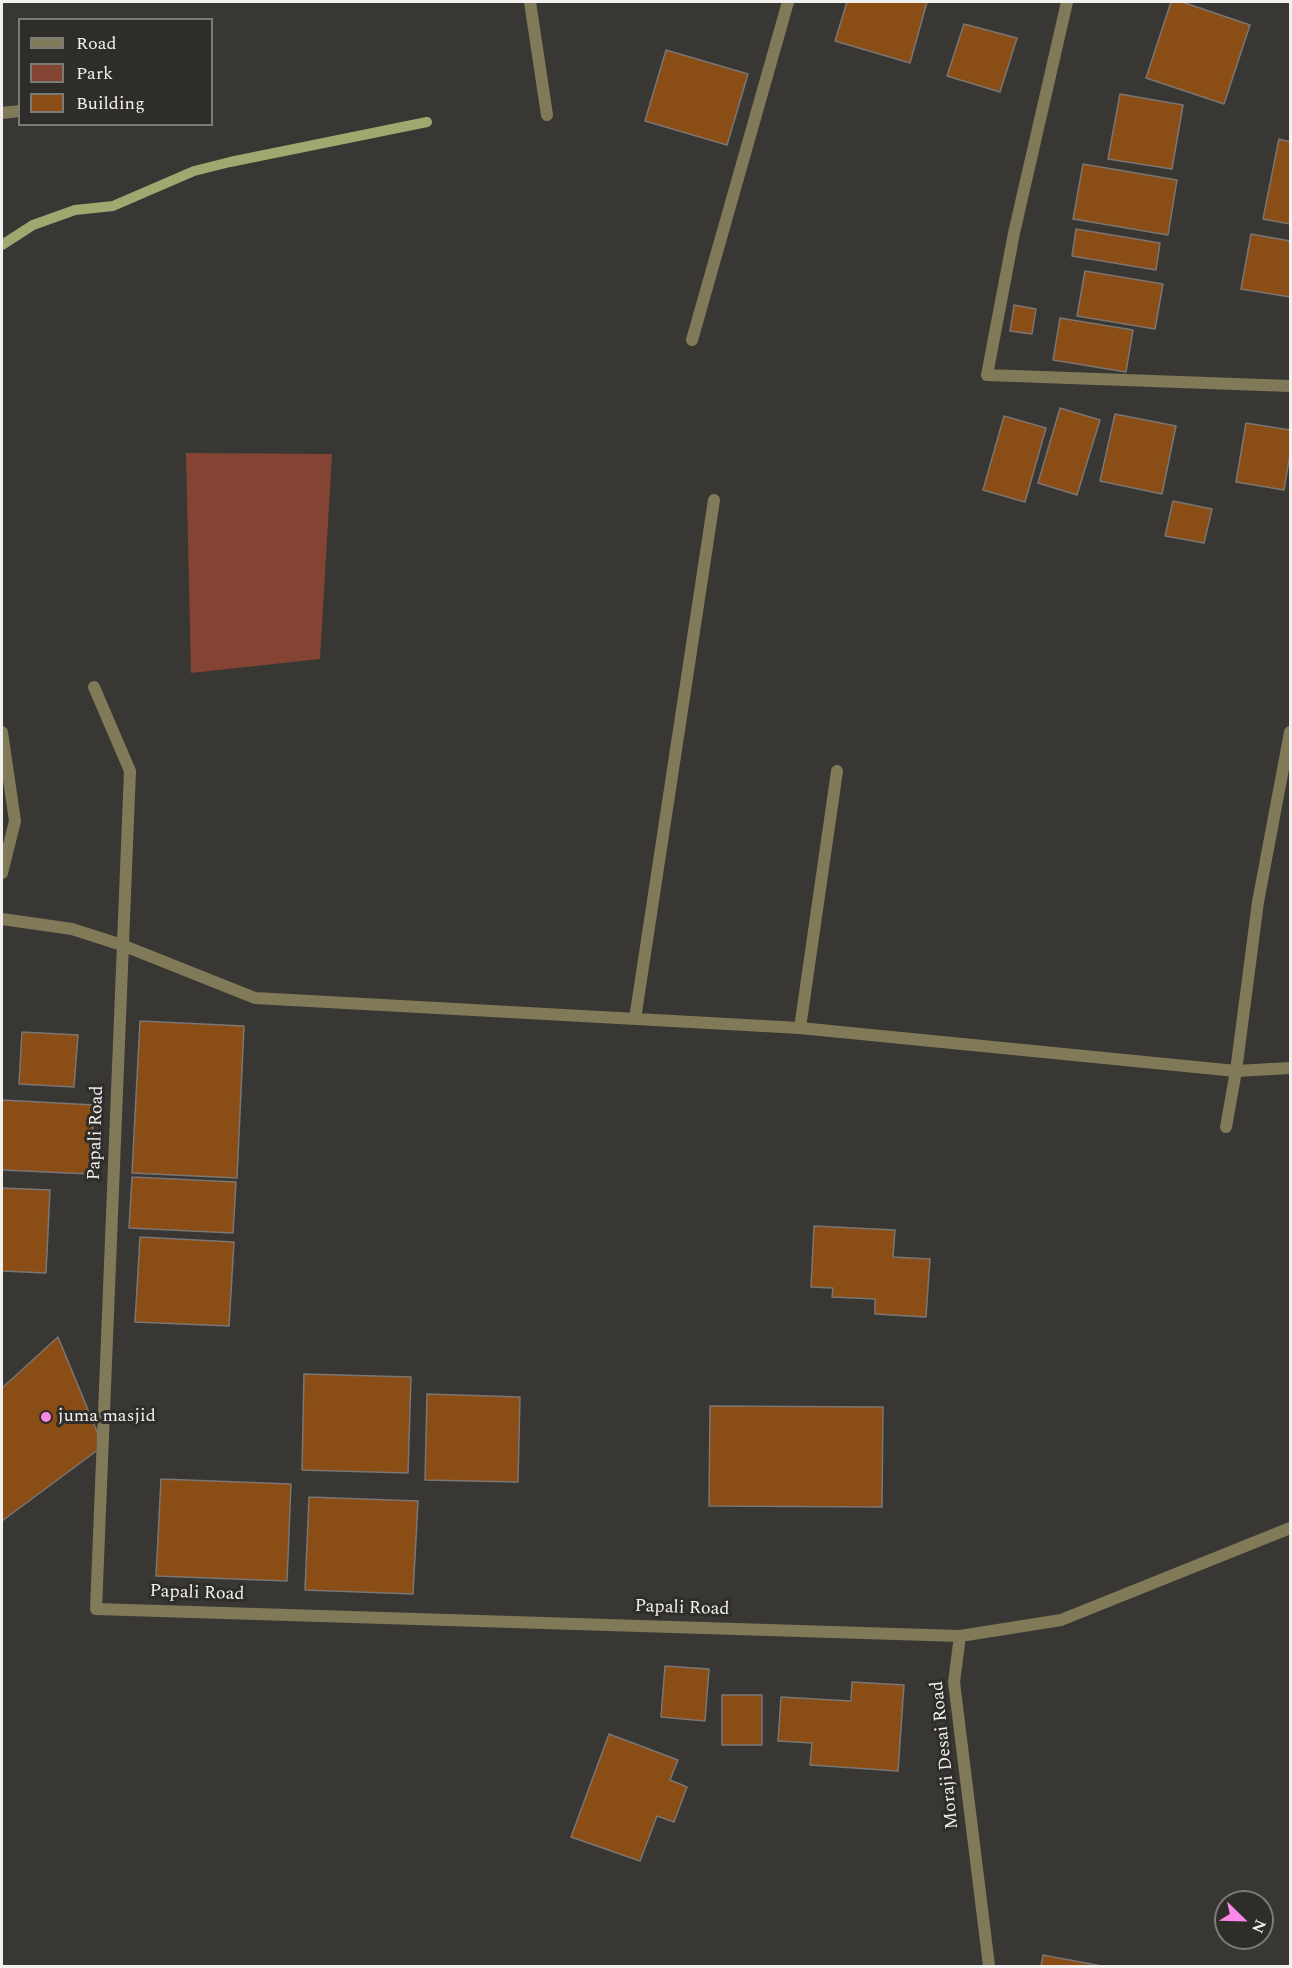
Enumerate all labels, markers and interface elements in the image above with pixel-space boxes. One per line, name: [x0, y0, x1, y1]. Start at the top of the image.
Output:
legend: [18, 18, 213, 126]
text: Road: [76, 30, 117, 57]
text: Park: [76, 60, 113, 87]
text: Building: [76, 90, 145, 117]
street label: Papali Road: [85, 1085, 109, 1181]
place label: juma masjid: [58, 1406, 156, 1428]
marker: juma masjid: [39, 1410, 53, 1424]
street label: Papali Road: [149, 1582, 245, 1606]
street label: Papali Road: [634, 1597, 730, 1621]
street label: Moraji Desai Road: [927, 1680, 965, 1830]
north arrow: [1214, 1890, 1274, 1950]
text: N: [1245, 1916, 1272, 1937]

